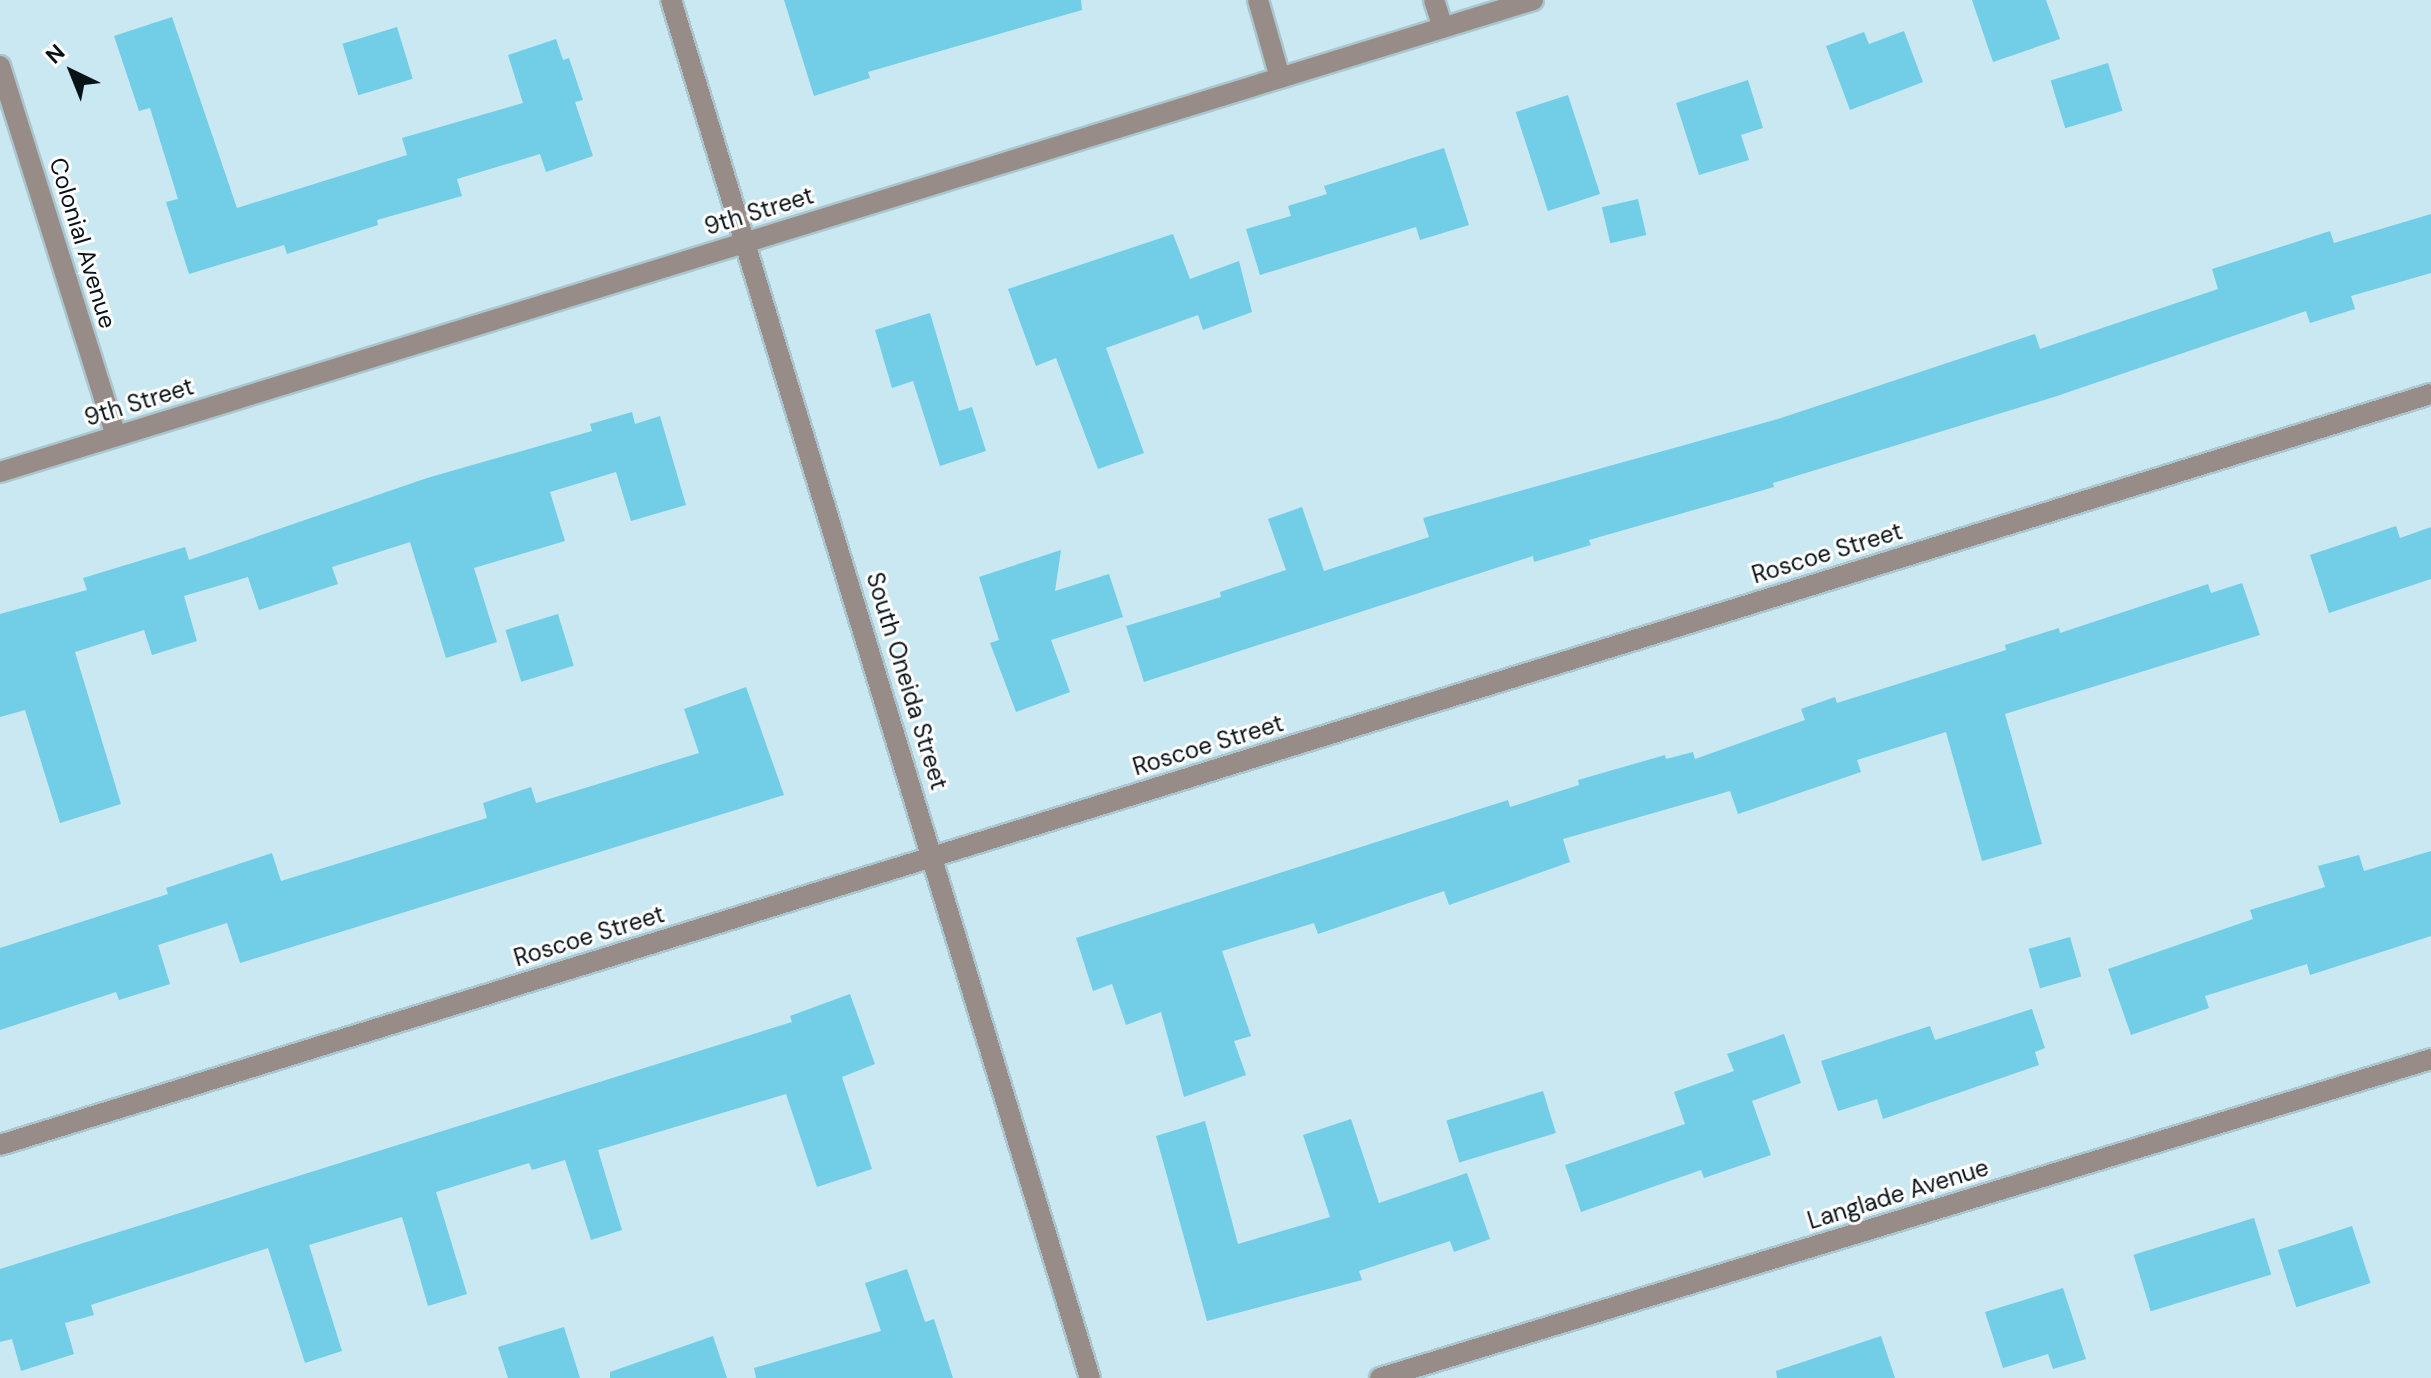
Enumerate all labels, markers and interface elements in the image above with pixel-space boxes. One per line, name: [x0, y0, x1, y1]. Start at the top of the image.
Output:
north arrow: [32, 32, 112, 112]
text: N: [40, 38, 71, 70]
street label: Colonial Avenue: [43, 154, 123, 332]
street label: 9th Street: [701, 181, 817, 241]
street label: 9th Street: [81, 372, 197, 432]
street label: Roscoe Street: [1748, 516, 1906, 590]
street label: South Oneida Street: [860, 569, 954, 793]
street label: Roscoe Street: [1129, 708, 1287, 782]
street label: Roscoe Street: [510, 899, 668, 973]
street label: Langlade Avenue: [1804, 1153, 1992, 1235]

